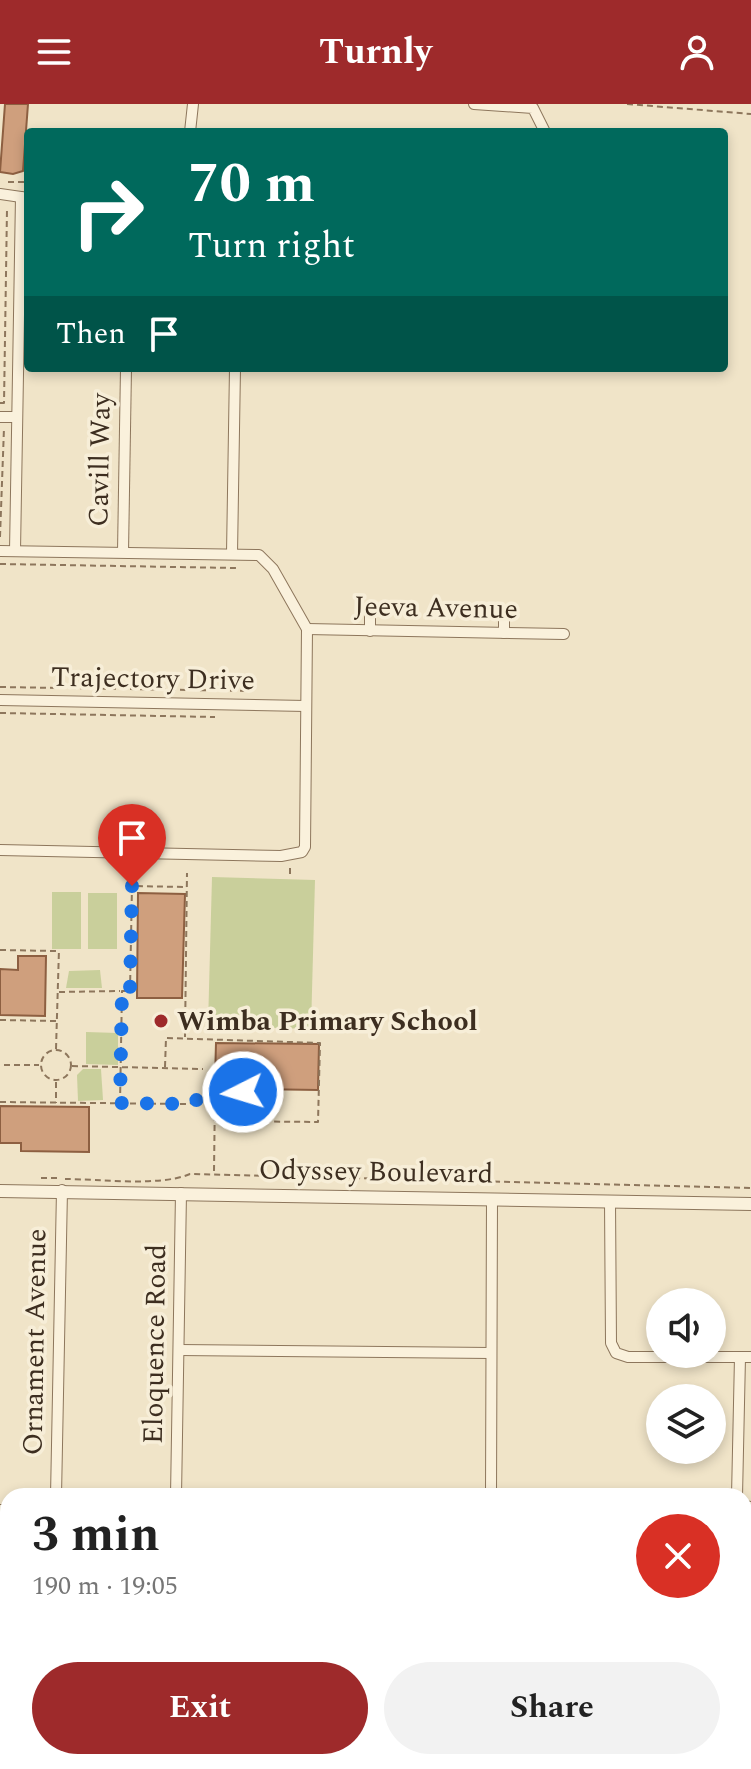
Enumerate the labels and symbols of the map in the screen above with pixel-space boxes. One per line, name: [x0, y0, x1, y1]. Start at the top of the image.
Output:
street label: Cavill Way: [77, 391, 123, 527]
street label: Jeeva Avenue: [354, 585, 518, 631]
street label: Trajectory Drive: [51, 656, 255, 702]
pin: [98, 804, 166, 886]
place label: Wimba Primary School: [177, 1000, 478, 1043]
marker: Wimba Primary School: [152, 1012, 170, 1030]
position arrow: [201, 1050, 285, 1134]
street label: Odyssey Boulevard: [258, 1148, 494, 1196]
street label: Ornament Avenue: [12, 1228, 58, 1456]
street label: Eloquence Road: [132, 1244, 178, 1444]

